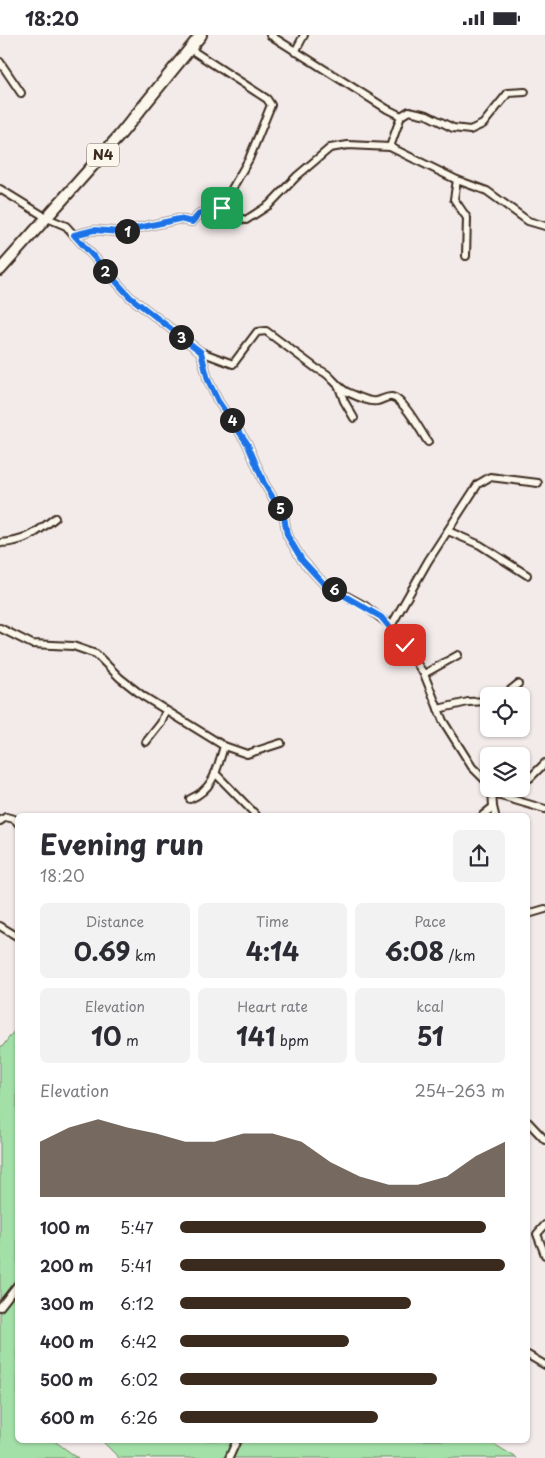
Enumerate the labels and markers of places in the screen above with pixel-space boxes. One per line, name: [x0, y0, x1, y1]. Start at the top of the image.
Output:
pin: [201, 187, 243, 229]
pin: 1: [114, 219, 140, 243]
pin: 2: [92, 259, 118, 283]
pin: 3: [168, 325, 194, 349]
pin: 4: [220, 407, 244, 433]
pin: 5: [268, 495, 292, 521]
pin: 6: [322, 577, 346, 601]
pin: [384, 624, 426, 666]

